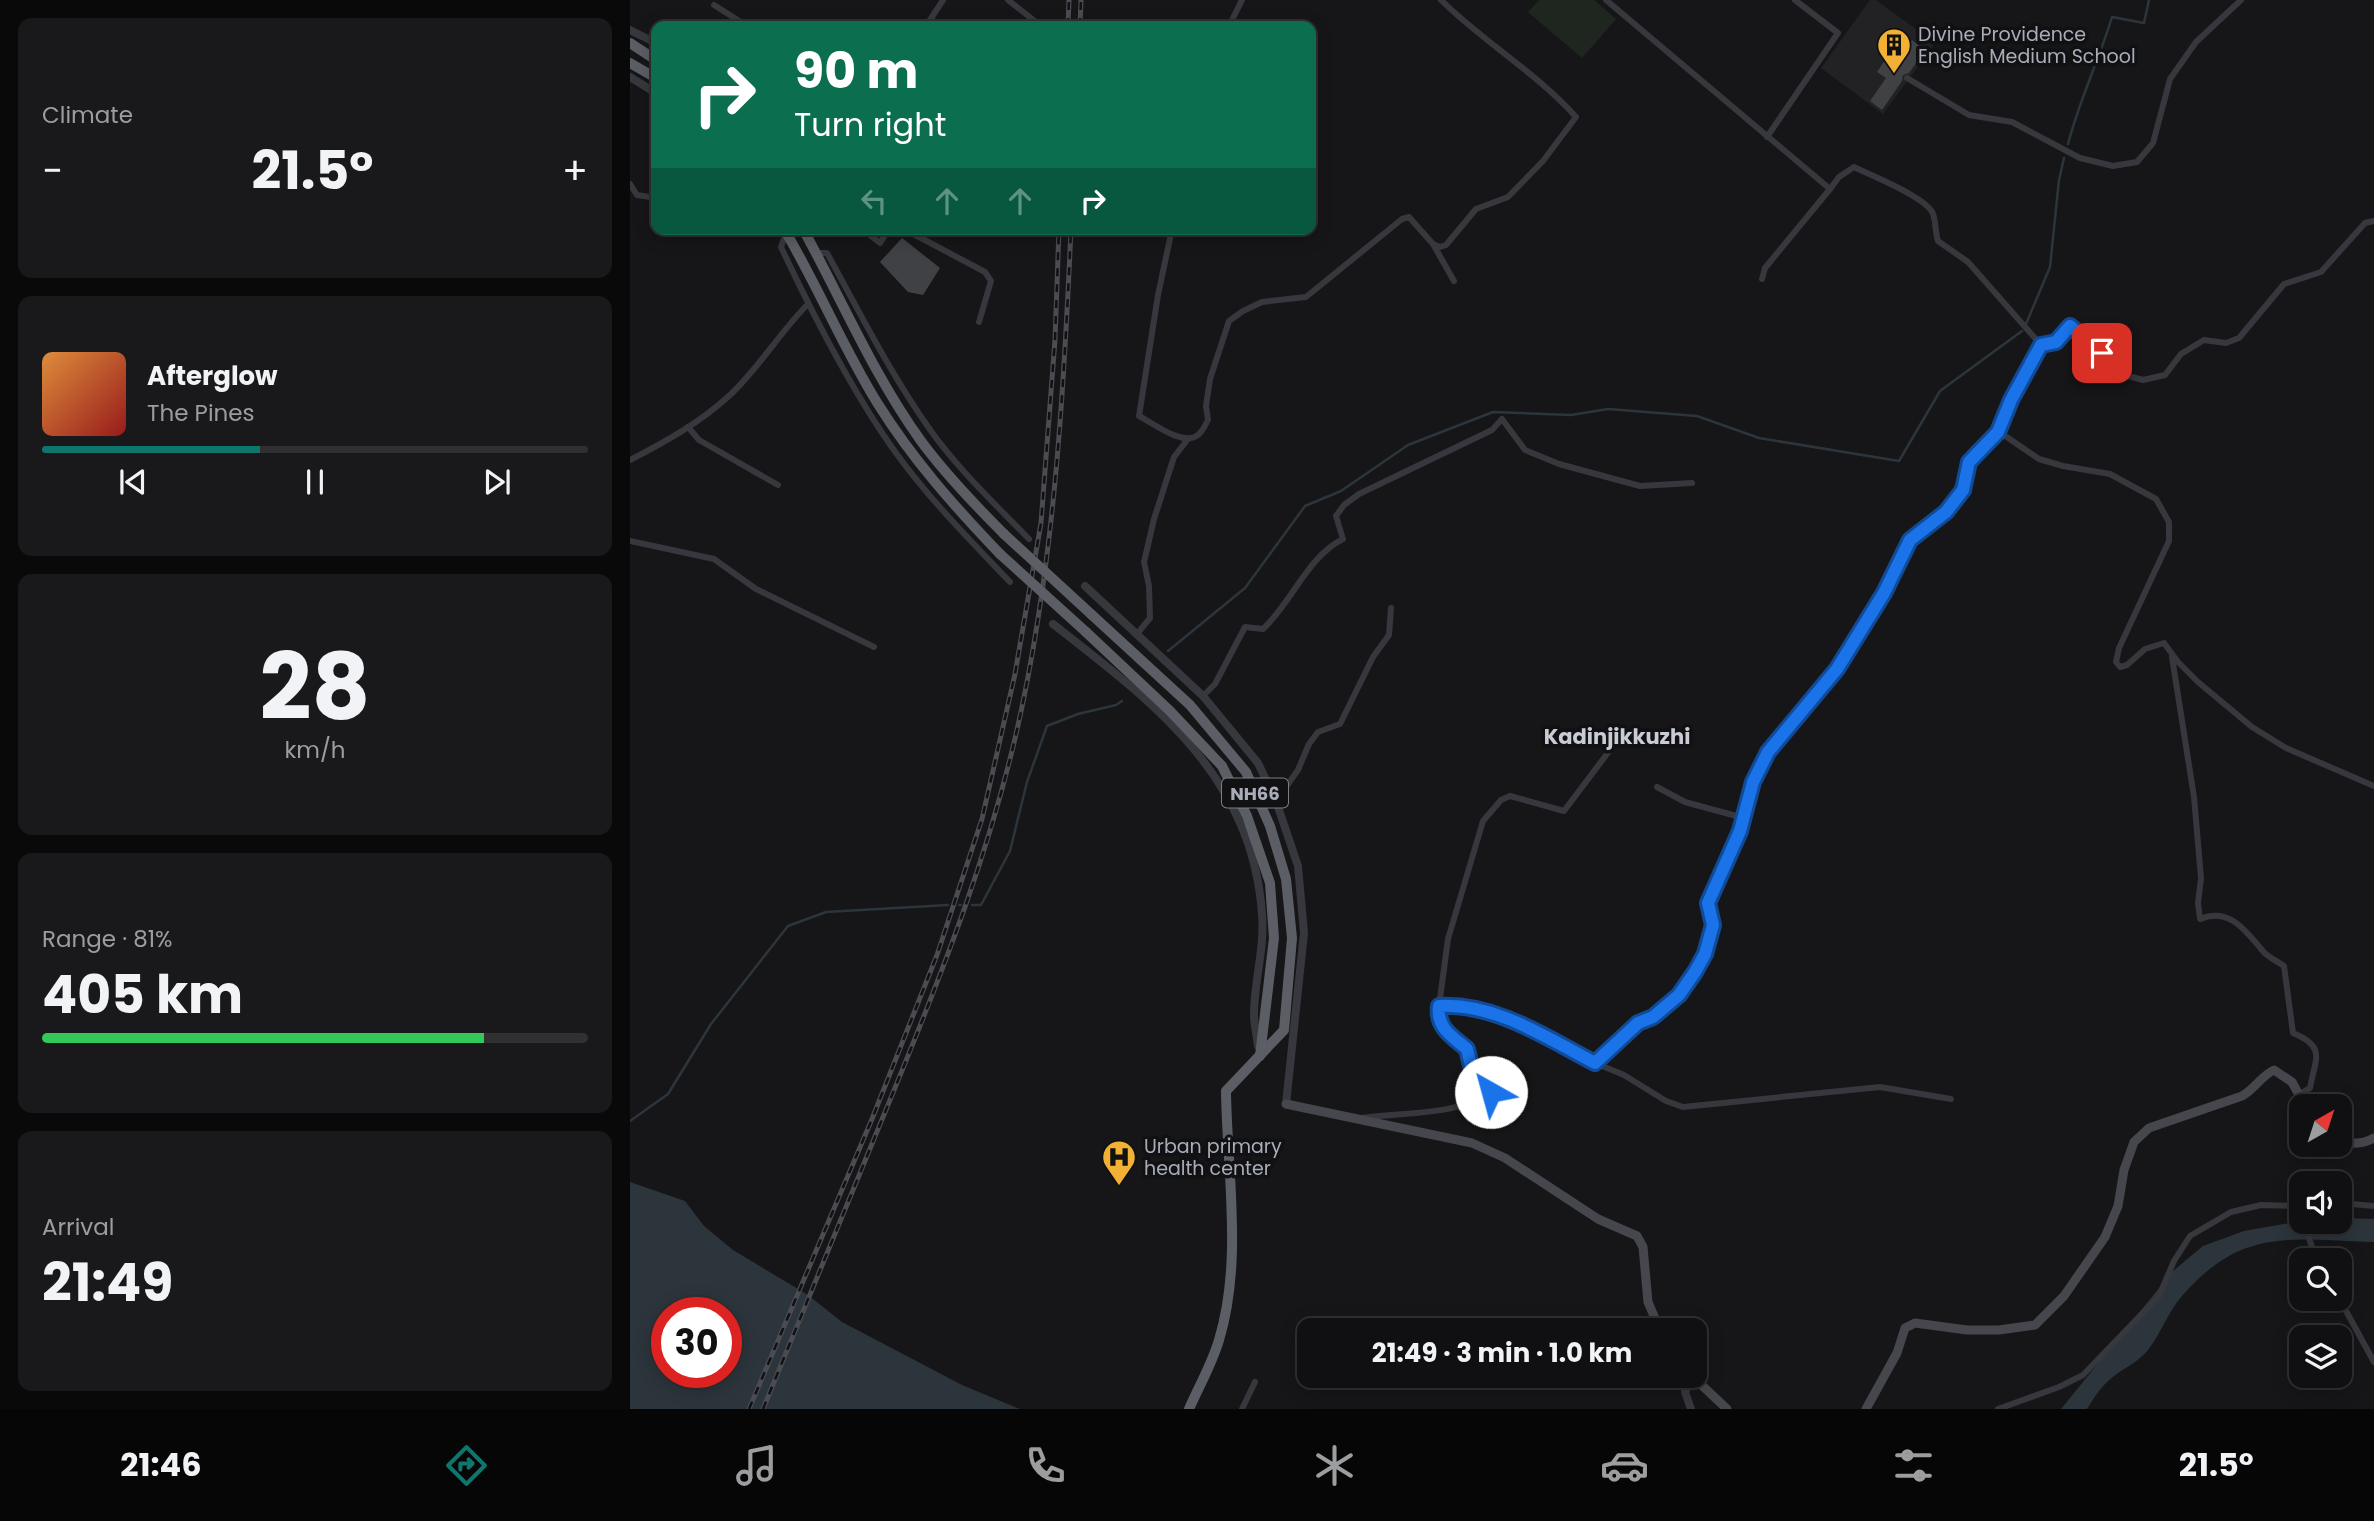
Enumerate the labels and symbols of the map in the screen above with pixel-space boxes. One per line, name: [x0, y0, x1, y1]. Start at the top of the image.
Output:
place label: Divine Providence English Medium School: [1918, 21, 2136, 70]
building icon: Divine Providence English Medium School: [1875, 26, 1913, 75]
pin: [2072, 323, 2132, 383]
district label: Kadinjikkuzhi: [1544, 722, 1690, 751]
road number: NH66: [1222, 778, 1288, 808]
position arrow: [1454, 1055, 1528, 1129]
north arrow: [2289, 1094, 2352, 1157]
place label: Urban primary health center: [1144, 1133, 1282, 1182]
hospital icon: Urban primary health center: [1100, 1138, 1138, 1187]
speed limit sign: 30: [651, 1297, 742, 1388]

